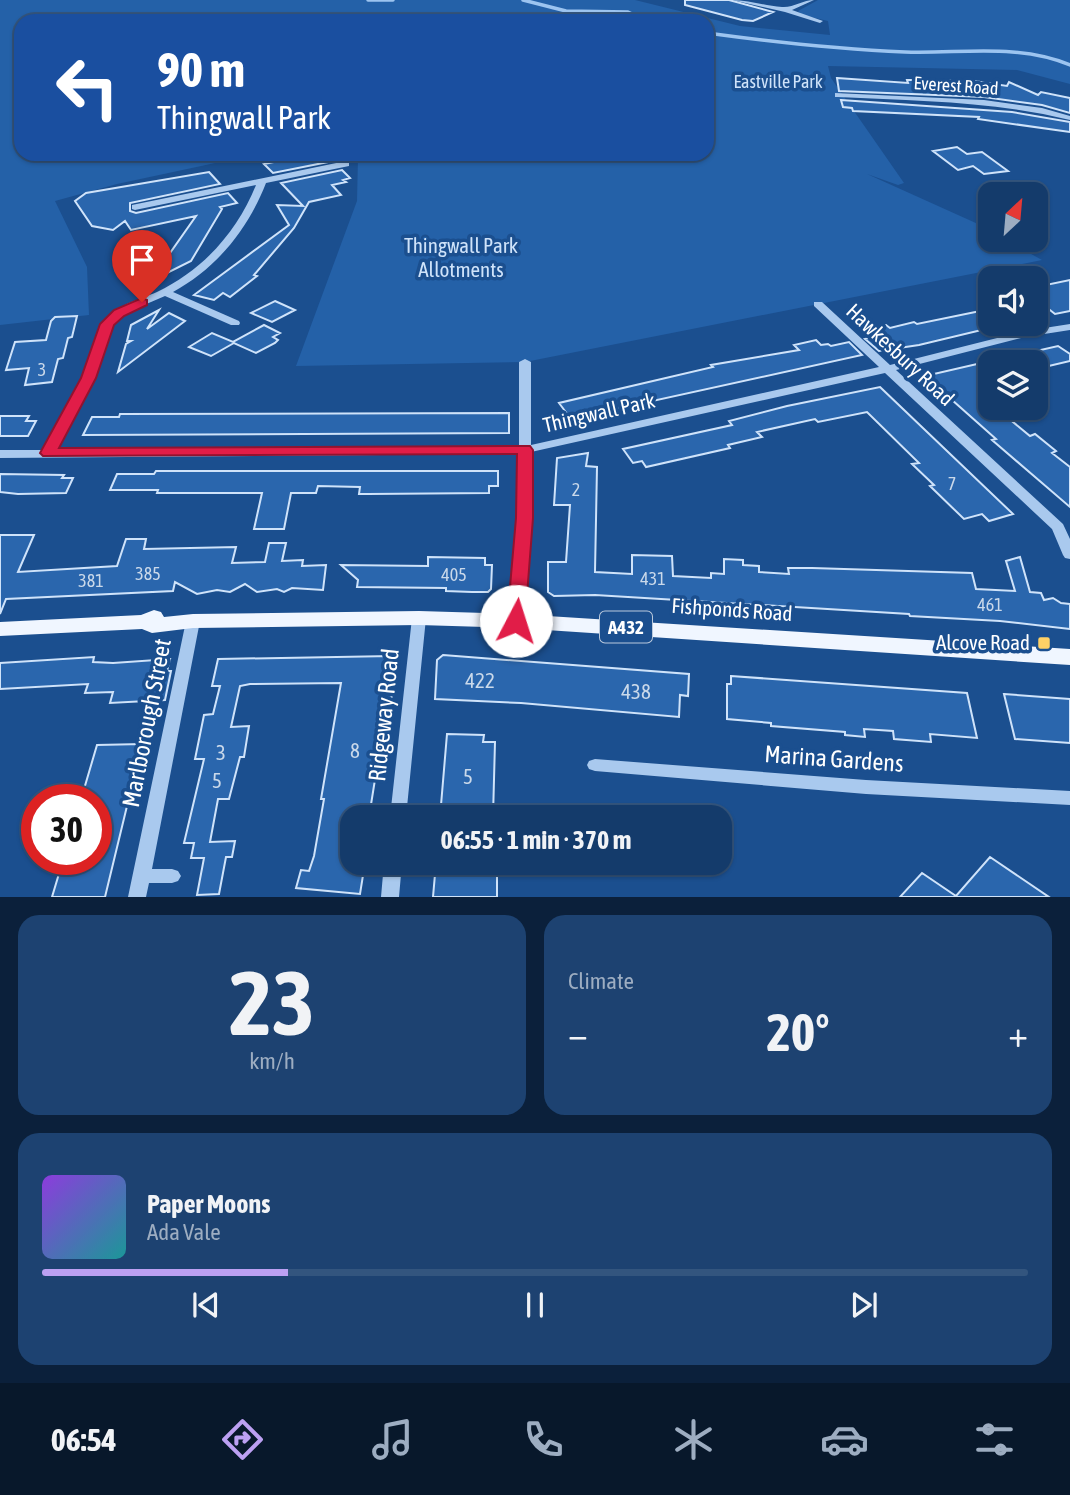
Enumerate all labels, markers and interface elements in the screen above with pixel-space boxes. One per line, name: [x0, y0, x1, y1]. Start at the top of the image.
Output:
text: 90 m: [157, 41, 245, 97]
icon: left: [42, 42, 133, 133]
park label: Eastville Park: [733, 71, 823, 92]
street label: Everest Road: [913, 72, 999, 99]
text: Thingwall Park: [157, 99, 331, 136]
north arrow: [978, 182, 1048, 252]
map controls: [978, 182, 1048, 420]
pin: [112, 230, 172, 302]
park label: Thingwall Park Allotments: [404, 233, 518, 281]
icon: arrive: [123, 241, 161, 279]
button: sound: [978, 266, 1048, 336]
street label: Hawkesbury Road: [842, 298, 959, 410]
button: layers: [978, 350, 1048, 420]
house number: 3: [38, 359, 46, 380]
street label: Thingwall Park: [540, 387, 657, 437]
house number: 7: [948, 473, 956, 494]
house number: 2: [572, 479, 580, 500]
house number: 385: [135, 563, 161, 584]
house number: 405: [441, 564, 467, 585]
house number: 431: [640, 568, 666, 589]
house number: 381: [78, 570, 104, 591]
position arrow: [479, 584, 553, 658]
street label: Fishponds Road: [671, 593, 793, 625]
house number: 461: [977, 594, 1003, 615]
road number: A432: [600, 612, 652, 642]
place label: Alcove Road: [936, 630, 1030, 654]
marker: Alcove Road: [1036, 635, 1052, 651]
street label: Marlborough Street: [117, 636, 176, 810]
street label: Ridgeway Road: [363, 647, 404, 783]
house number: 422: [465, 668, 495, 692]
house number: 438: [621, 679, 651, 703]
house number: 8: [350, 738, 360, 762]
house number: 3: [216, 740, 226, 764]
street label: Marina Gardens: [764, 740, 904, 777]
house number: 5: [463, 764, 473, 788]
house number: 5: [212, 768, 222, 792]
speed limit sign: 30: [21, 784, 112, 875]
text: 06:55 · 1 min · 370 m: [441, 825, 631, 855]
text: 23: [229, 950, 315, 1054]
text: Climate: [568, 968, 634, 994]
text: 20°: [766, 1002, 830, 1062]
text: −: [568, 1012, 588, 1055]
text: +: [1008, 1012, 1028, 1055]
text: km/h: [249, 1048, 295, 1074]
text: Paper Moons: [147, 1189, 270, 1219]
text: Ada Vale: [147, 1219, 221, 1245]
icon: previous: [187, 1286, 225, 1324]
icon: pause: [516, 1286, 554, 1324]
icon: next: [845, 1286, 883, 1324]
icon: directions: [218, 1415, 267, 1464]
icon: music: [368, 1415, 417, 1464]
icon: phone: [519, 1415, 568, 1464]
icon: climate: [669, 1415, 718, 1464]
icon: car: [820, 1415, 869, 1464]
icon: filters: [970, 1415, 1019, 1464]
text: 06:54: [51, 1421, 117, 1458]

